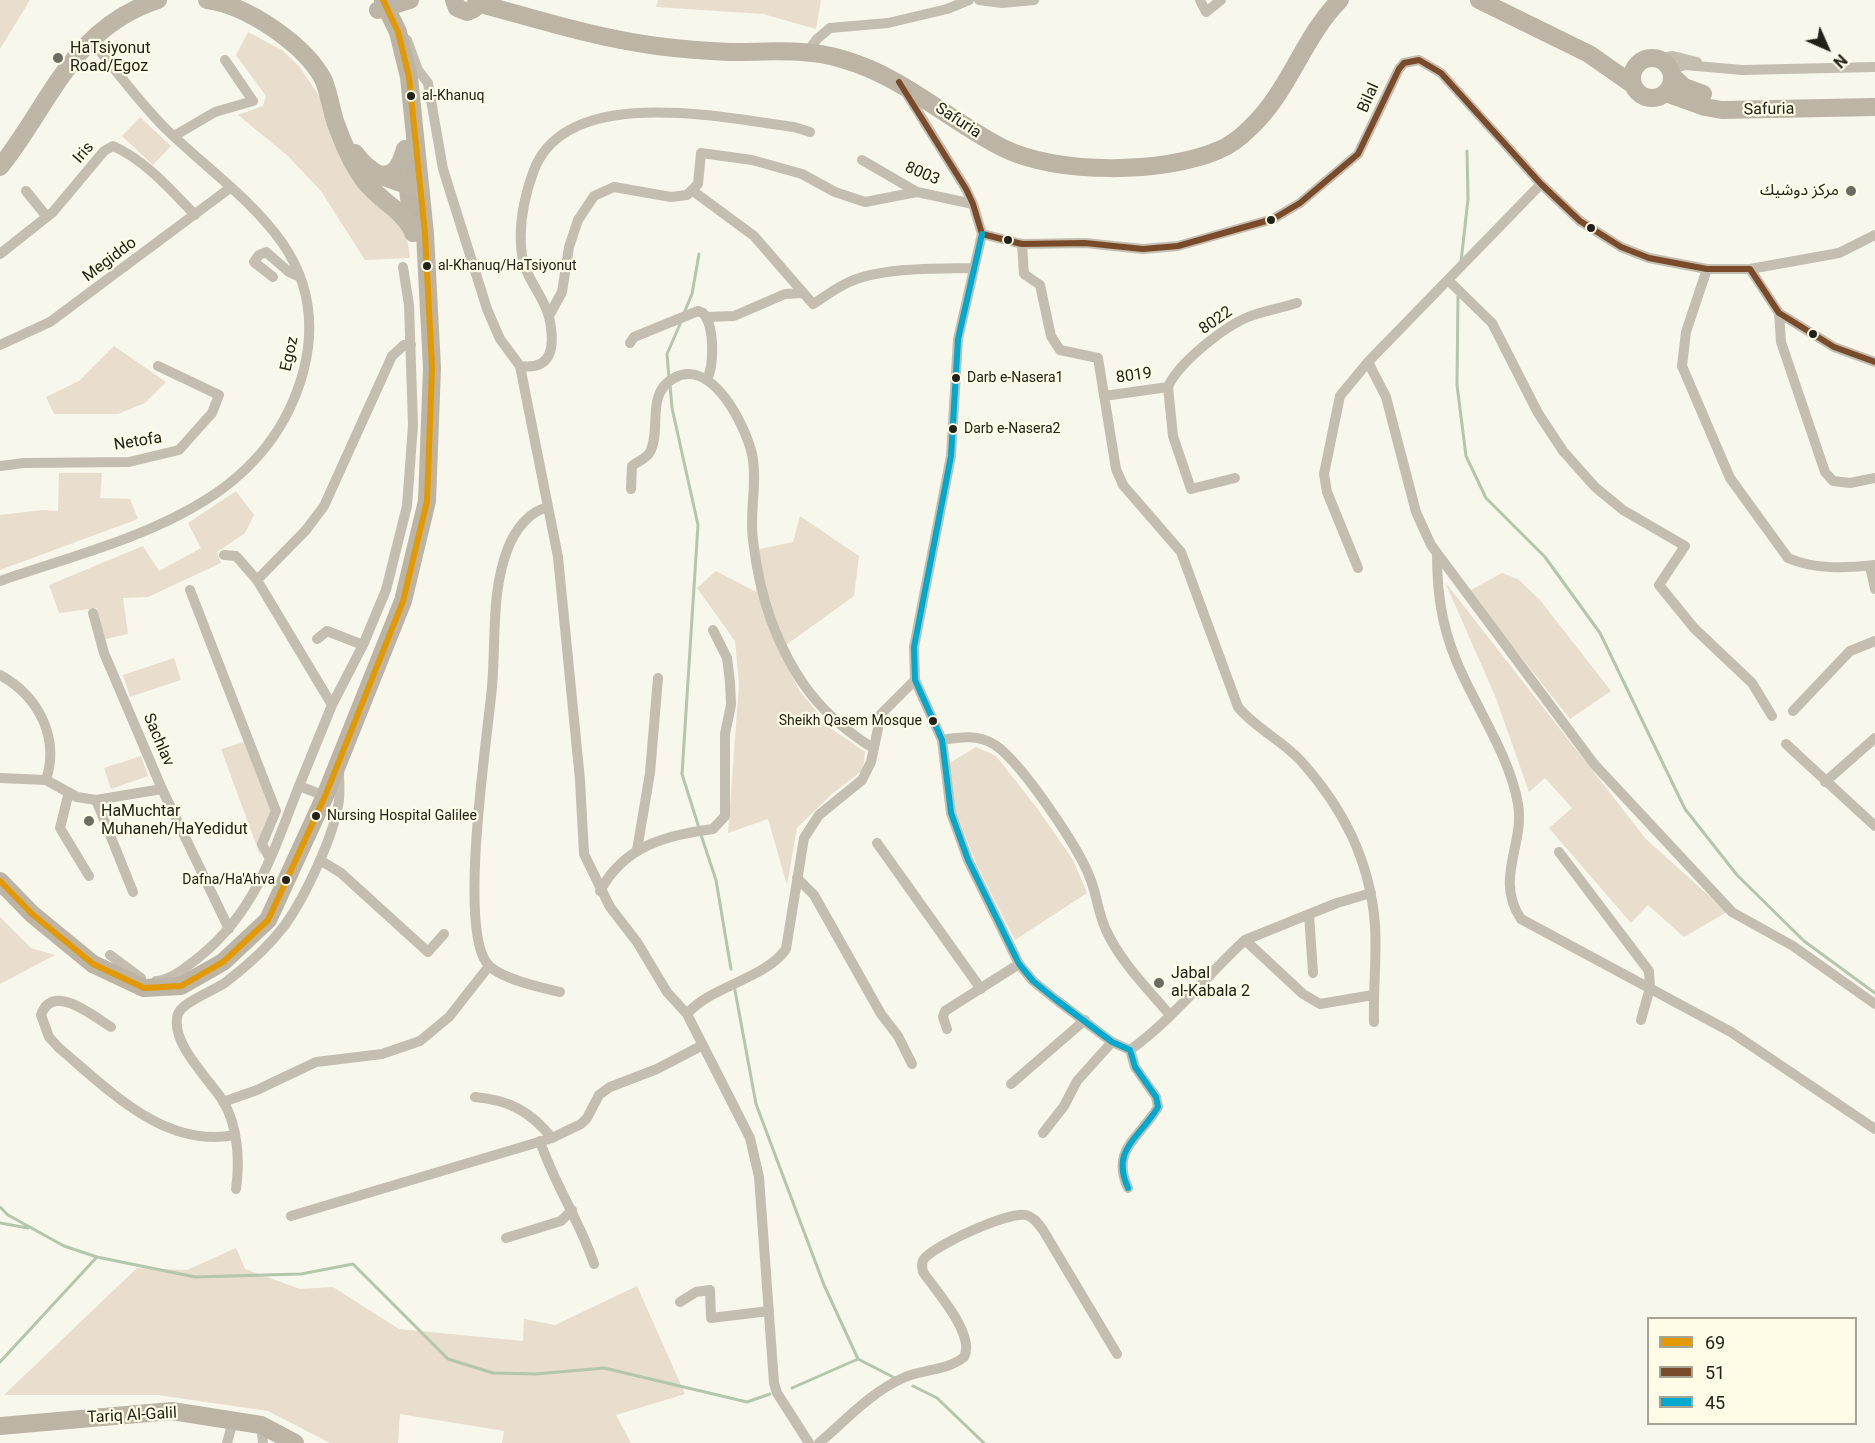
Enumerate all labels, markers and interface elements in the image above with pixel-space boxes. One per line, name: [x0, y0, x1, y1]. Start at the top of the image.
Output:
north arrow: [1797, 18, 1857, 78]
place label: HaTsiyonut Road/Egoz: [70, 39, 150, 77]
text: N: [1829, 50, 1851, 72]
marker: HaTsiyonut Road/Egoz: [51, 51, 65, 65]
street label: Bilal: [1354, 80, 1384, 116]
place label: al-Khanuq: [422, 88, 484, 104]
marker: al-Khanuq: [405, 90, 417, 102]
street label: Safuria: [932, 99, 984, 143]
street label: Safuria: [1744, 100, 1794, 120]
street label: Iris: [70, 138, 98, 168]
street label: 8003: [902, 158, 942, 190]
place label: مركز دوشيك: [1760, 181, 1839, 201]
marker: مركز دوشيك: [1844, 184, 1858, 198]
unlabelled marker: [1265, 214, 1277, 226]
unlabelled marker: [1585, 222, 1597, 234]
street label: Megiddo: [79, 234, 141, 286]
unlabelled marker: [1002, 234, 1014, 246]
place label: al-Khanuq/HaTsiyonut: [438, 258, 577, 274]
marker: al-Khanuq/HaTsiyonut: [421, 260, 433, 272]
street label: 8022: [1196, 303, 1236, 339]
unlabelled marker: [1807, 328, 1819, 340]
street label: Egoz: [277, 335, 303, 373]
street label: 8019: [1115, 364, 1153, 388]
place label: Darb e-Nasera1: [967, 370, 1063, 386]
marker: Darb e-Nasera1: [950, 372, 962, 384]
place label: Darb e-Nasera2: [964, 421, 1060, 437]
marker: Darb e-Nasera2: [947, 423, 959, 435]
street label: Netofa: [113, 429, 163, 455]
street label: Sachlav: [138, 711, 178, 769]
place label: Sheikh Qasem Mosque: [779, 713, 922, 729]
marker: Sheikh Qasem Mosque: [927, 715, 939, 727]
place label: HaMuchtar Muhaneh/HaYedidut: [101, 802, 248, 840]
place label: Nursing Hospital Galilee: [327, 808, 477, 824]
marker: Nursing Hospital Galilee: [310, 810, 322, 822]
marker: HaMuchtar Muhaneh/HaYedidut: [82, 814, 96, 828]
place label: Dafna/Ha'Ahva: [182, 872, 275, 888]
marker: Dafna/Ha'Ahva: [280, 874, 292, 886]
place label: Jabal al-Kabala 2: [1171, 964, 1250, 1002]
marker: Jabal al-Kabala 2: [1152, 976, 1166, 990]
legend: [1647, 1317, 1857, 1425]
text: 69: [1705, 1332, 1725, 1353]
text: 51: [1705, 1362, 1725, 1383]
text: 45: [1705, 1392, 1725, 1413]
street label: Tariq Al-Galil: [87, 1404, 177, 1428]

